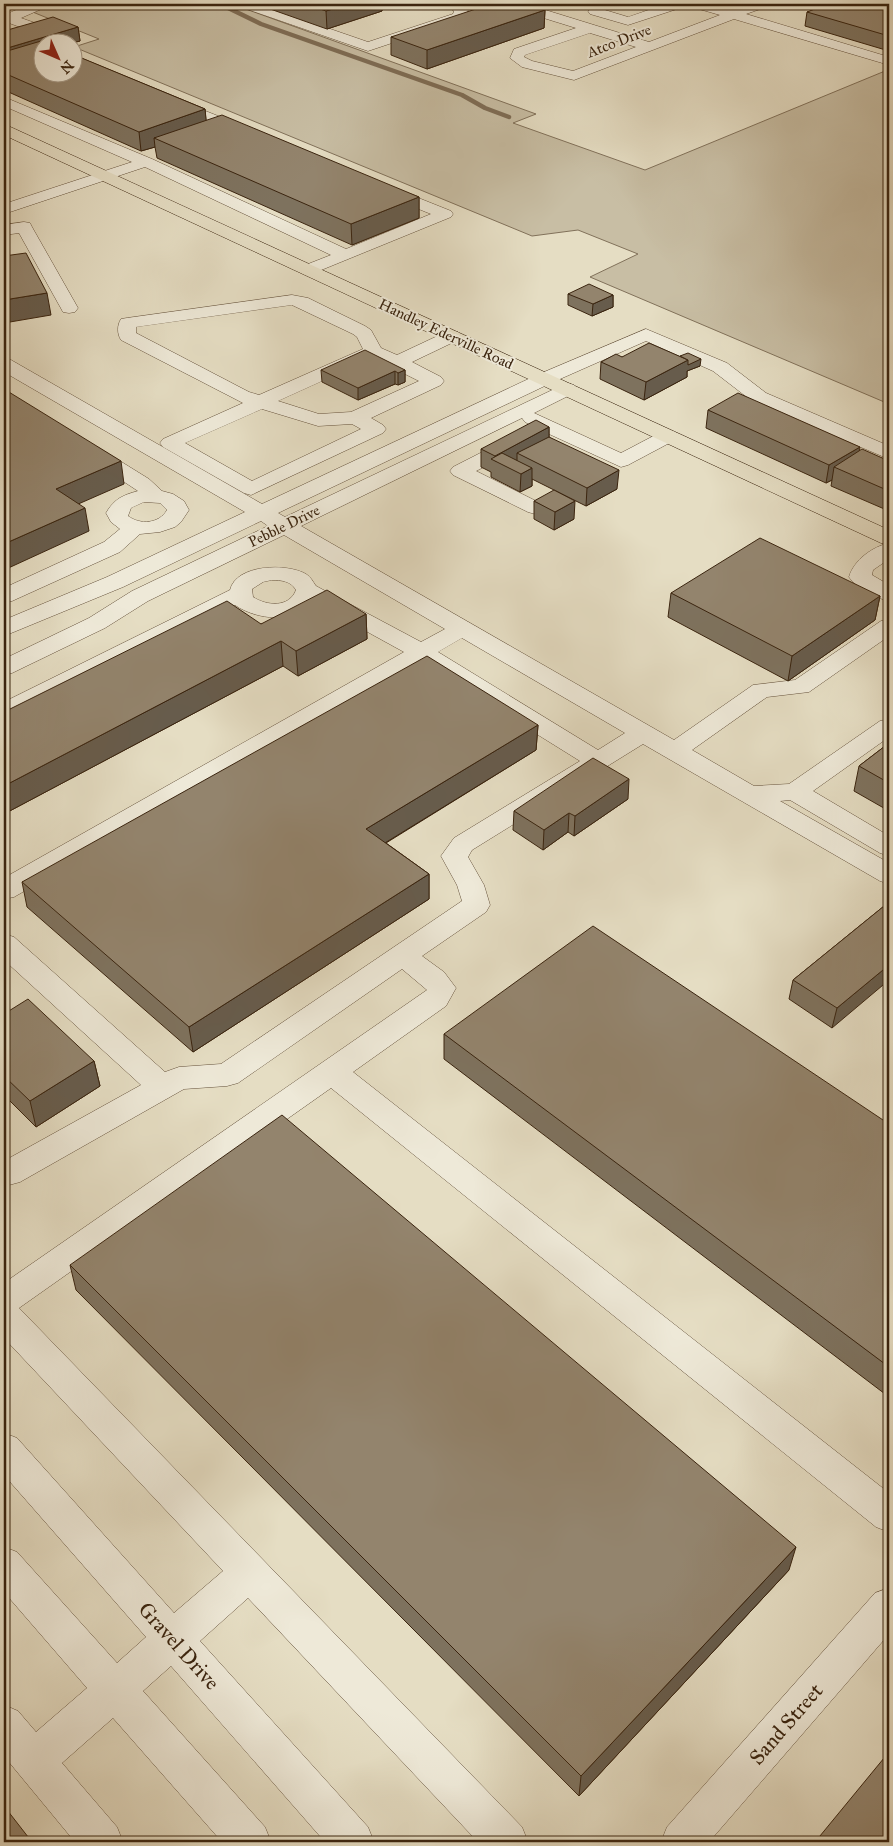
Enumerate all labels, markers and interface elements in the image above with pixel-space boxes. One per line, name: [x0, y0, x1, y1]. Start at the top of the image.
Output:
street label: Atco Drive: [583, 21, 654, 62]
north arrow: [32, 32, 82, 82]
text: N: [57, 57, 77, 77]
street label: Handley Ederville Road: [376, 295, 517, 373]
street label: Pebble Drive: [245, 501, 323, 551]
street label: Gravel Drive: [133, 1597, 225, 1695]
street label: Sand Street: [744, 1677, 829, 1770]

